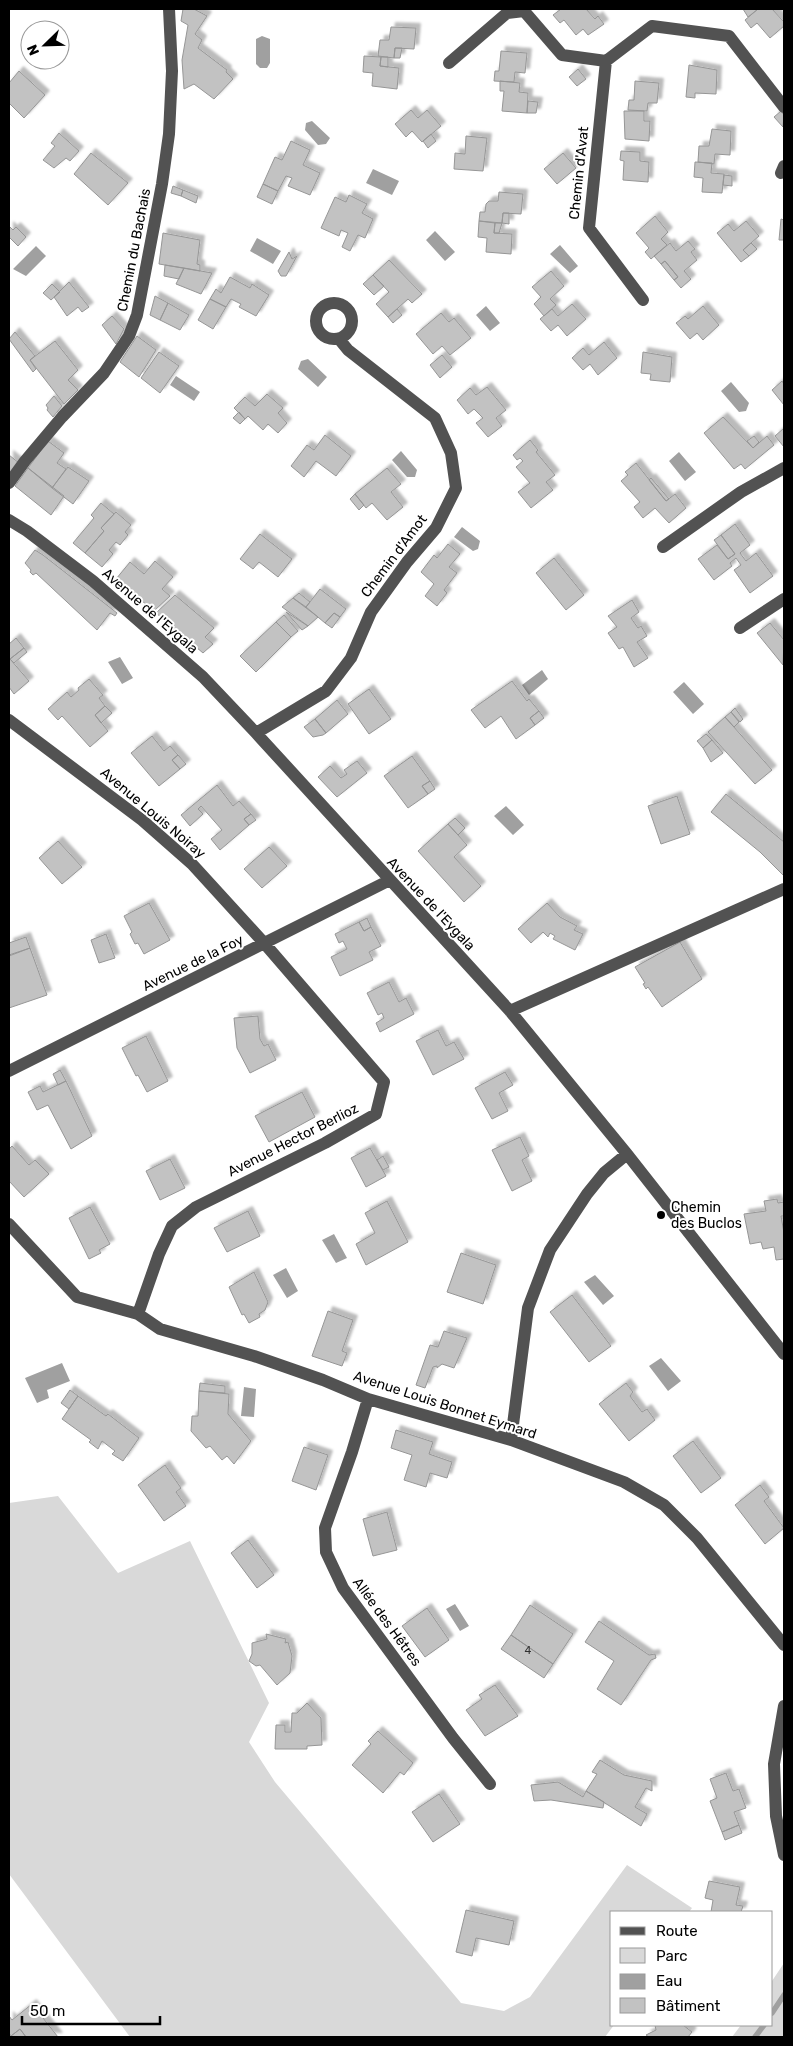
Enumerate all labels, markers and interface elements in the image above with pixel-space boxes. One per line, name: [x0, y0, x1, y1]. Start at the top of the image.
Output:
north arrow: [20, 20, 70, 70]
text: N: [24, 42, 43, 58]
street label: Chemin d'Avat: [566, 125, 592, 220]
street label: Chemin du Bachais: [114, 187, 154, 313]
street label: Chemin d'Amot: [357, 511, 431, 601]
street label: Avenue de l'Eygala: [99, 565, 201, 657]
street label: Avenue Louis Noiray: [97, 764, 209, 862]
street label: Avenue de l'Eygala: [383, 854, 479, 954]
street label: Avenue de la Foy: [140, 931, 246, 995]
street label: Avenue Hector Berlioz: [225, 1100, 361, 1180]
place label: Chemin des Buclos: [671, 1199, 742, 1232]
marker: Chemin des Buclos: [655, 1209, 667, 1221]
street label: Avenue Louis Bonnet Eymard: [351, 1367, 539, 1443]
street label: Allée des Hêtres: [349, 1574, 425, 1670]
house number: 4: [525, 1644, 532, 1657]
legend: [610, 1911, 773, 2026]
text: Route: [656, 1922, 698, 1940]
text: Parc: [656, 1947, 688, 1965]
text: Eau: [656, 1972, 682, 1990]
scale bar: [22, 1994, 160, 2026]
text: Bâtiment: [656, 1997, 720, 2015]
text: 50 m: [30, 2002, 65, 2020]

